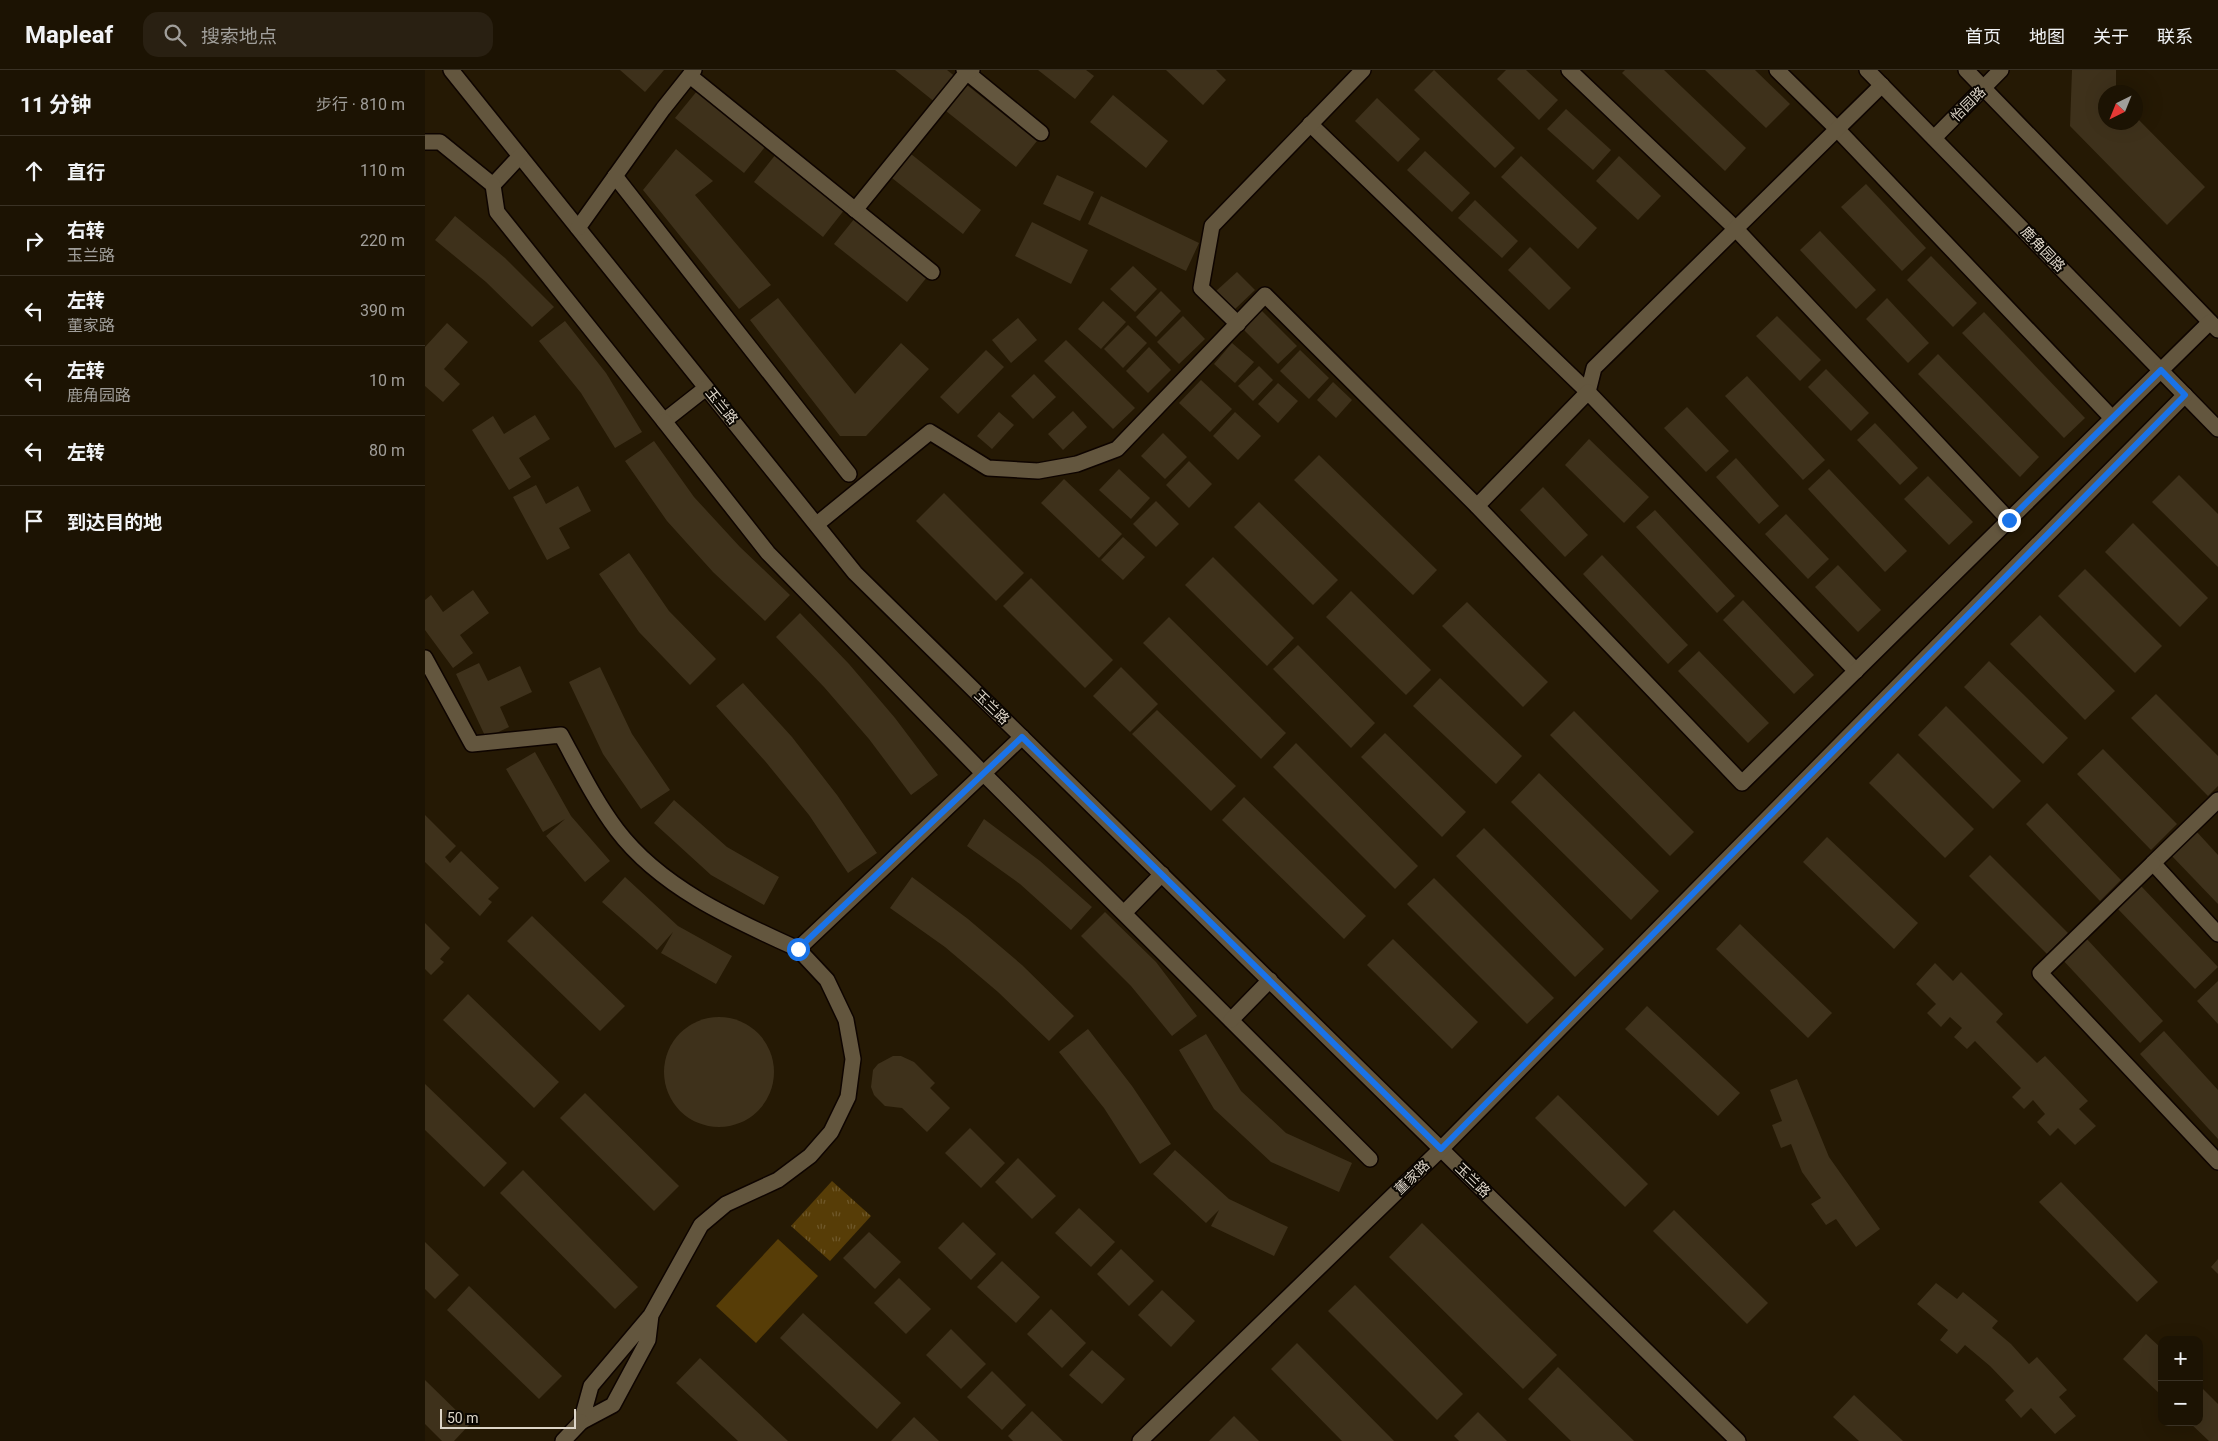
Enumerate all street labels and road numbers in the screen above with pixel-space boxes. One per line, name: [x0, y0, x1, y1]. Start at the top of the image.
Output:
street label: 怡园路: [1947, 83, 1989, 125]
street label: 鹿角园路: [2018, 223, 2068, 275]
street label: 玉兰路: [703, 385, 741, 427]
street label: 玉兰路: [971, 687, 1013, 727]
street label: 董家路: [1391, 1157, 1433, 1197]
street label: 玉兰路: [1452, 1160, 1494, 1200]

